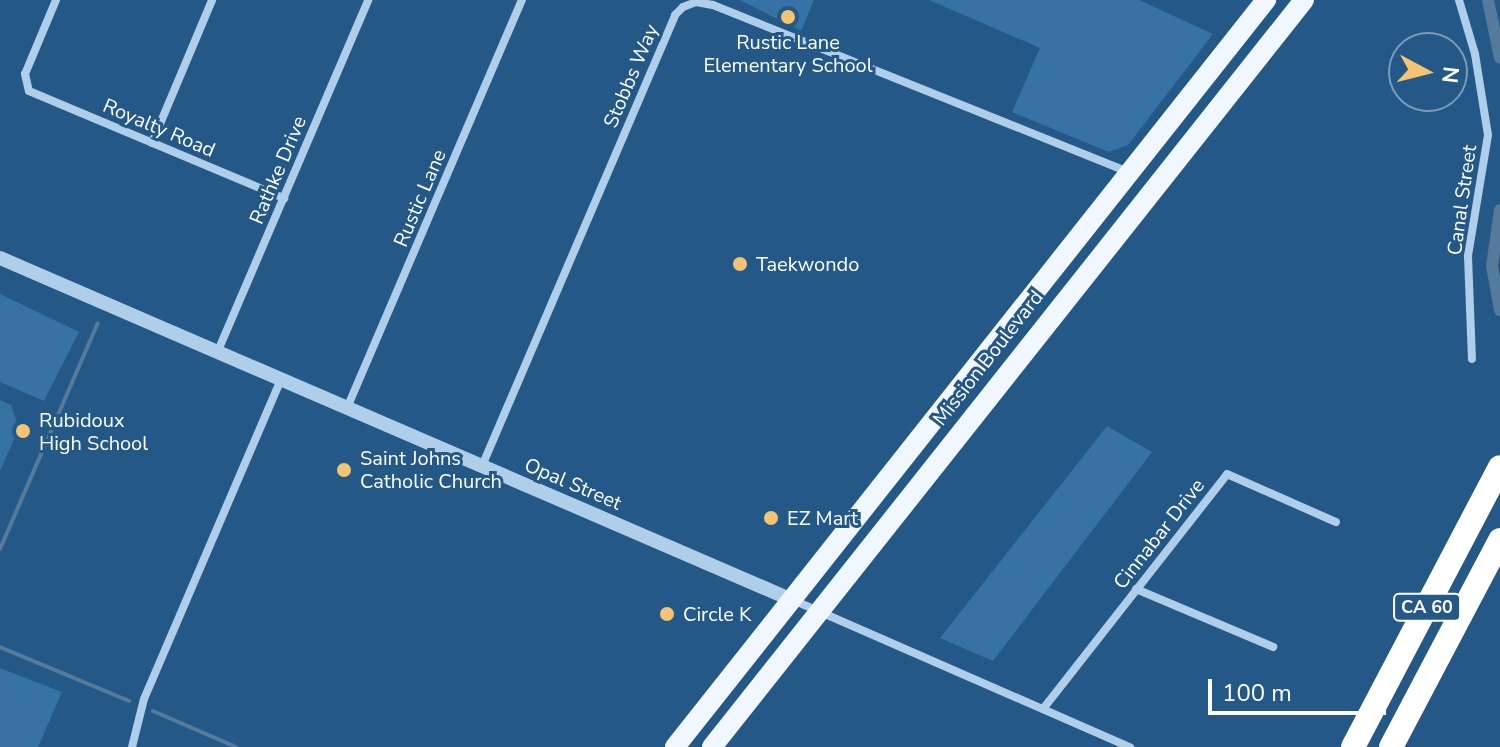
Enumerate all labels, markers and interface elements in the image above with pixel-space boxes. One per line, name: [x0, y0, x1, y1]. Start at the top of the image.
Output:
marker: Rustic Lane Elementary School: [779, 8, 797, 26]
street label: Stobbs Way: [598, 21, 664, 131]
place label: Rustic Lane Elementary School: [703, 30, 873, 77]
north arrow: [1388, 32, 1468, 112]
text: N: [1434, 65, 1466, 85]
street label: Royalty Road: [99, 94, 219, 162]
street label: Rathke Drive: [244, 112, 312, 228]
street label: Canal Street: [1442, 143, 1482, 257]
street label: Rustic Lane: [389, 146, 451, 250]
place label: Taekwondo: [756, 252, 859, 276]
marker: Taekwondo: [731, 255, 749, 273]
street label: Mission Boulevard: [928, 286, 1048, 430]
place label: Rubidoux High School: [39, 408, 148, 455]
marker: Rubidoux High School: [14, 422, 32, 440]
place label: Saint Johns Catholic Church: [360, 446, 502, 493]
street label: Opal Street: [521, 453, 625, 515]
marker: Saint Johns Catholic Church: [335, 461, 353, 479]
street label: Cinnabar Drive: [1108, 474, 1210, 594]
place label: EZ Mart: [787, 506, 858, 530]
marker: EZ Mart: [762, 509, 780, 527]
road number: CA 60: [1393, 593, 1461, 621]
place label: Circle K: [683, 602, 751, 626]
marker: Circle K: [658, 605, 676, 623]
scale bar: [1212, 663, 1390, 713]
text: 100 m: [1222, 677, 1292, 709]

